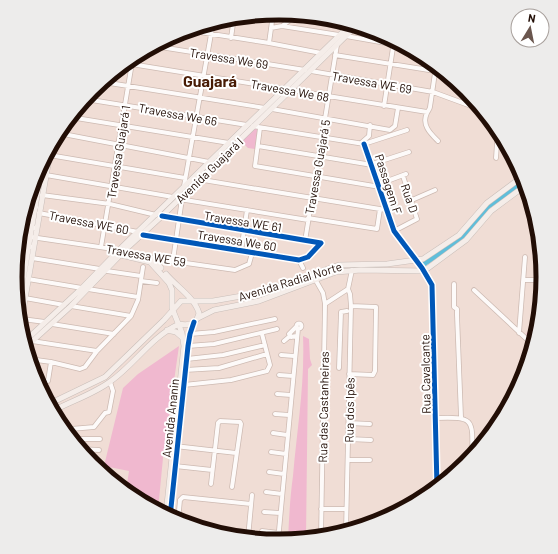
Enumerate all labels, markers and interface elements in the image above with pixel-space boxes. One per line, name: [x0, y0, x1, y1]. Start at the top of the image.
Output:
north arrow: [510, 8, 550, 48]
text: N: [527, 11, 537, 25]
street label: Travessa We 69: [189, 45, 269, 71]
street label: Travessa WE 69: [331, 68, 413, 96]
district label: Guajará: [183, 71, 237, 90]
street label: Travessa We 68: [250, 76, 330, 104]
street label: Travessa We 66: [138, 100, 218, 128]
street label: Travessa Guajará 1: [104, 104, 132, 200]
street label: Travessa Guajará 5: [302, 118, 332, 216]
street label: Avenida Guajará I: [172, 134, 246, 206]
street label: Passagem F: [373, 152, 405, 216]
street label: Rua D: [399, 182, 421, 214]
street label: Travessa WE 60: [48, 207, 130, 237]
street label: Travessa WE 61: [203, 208, 283, 234]
street label: Travessa We 60: [196, 227, 278, 253]
street label: Travessa WE 59: [105, 241, 187, 269]
street label: Avenida Radial Norte: [236, 259, 344, 303]
street label: Rua Cavalcante: [417, 334, 433, 414]
street label: Rua das Castanheiras: [315, 351, 331, 463]
street label: Rua dos Ipês: [341, 377, 357, 443]
street label: Avenida Ananin: [159, 378, 181, 458]

